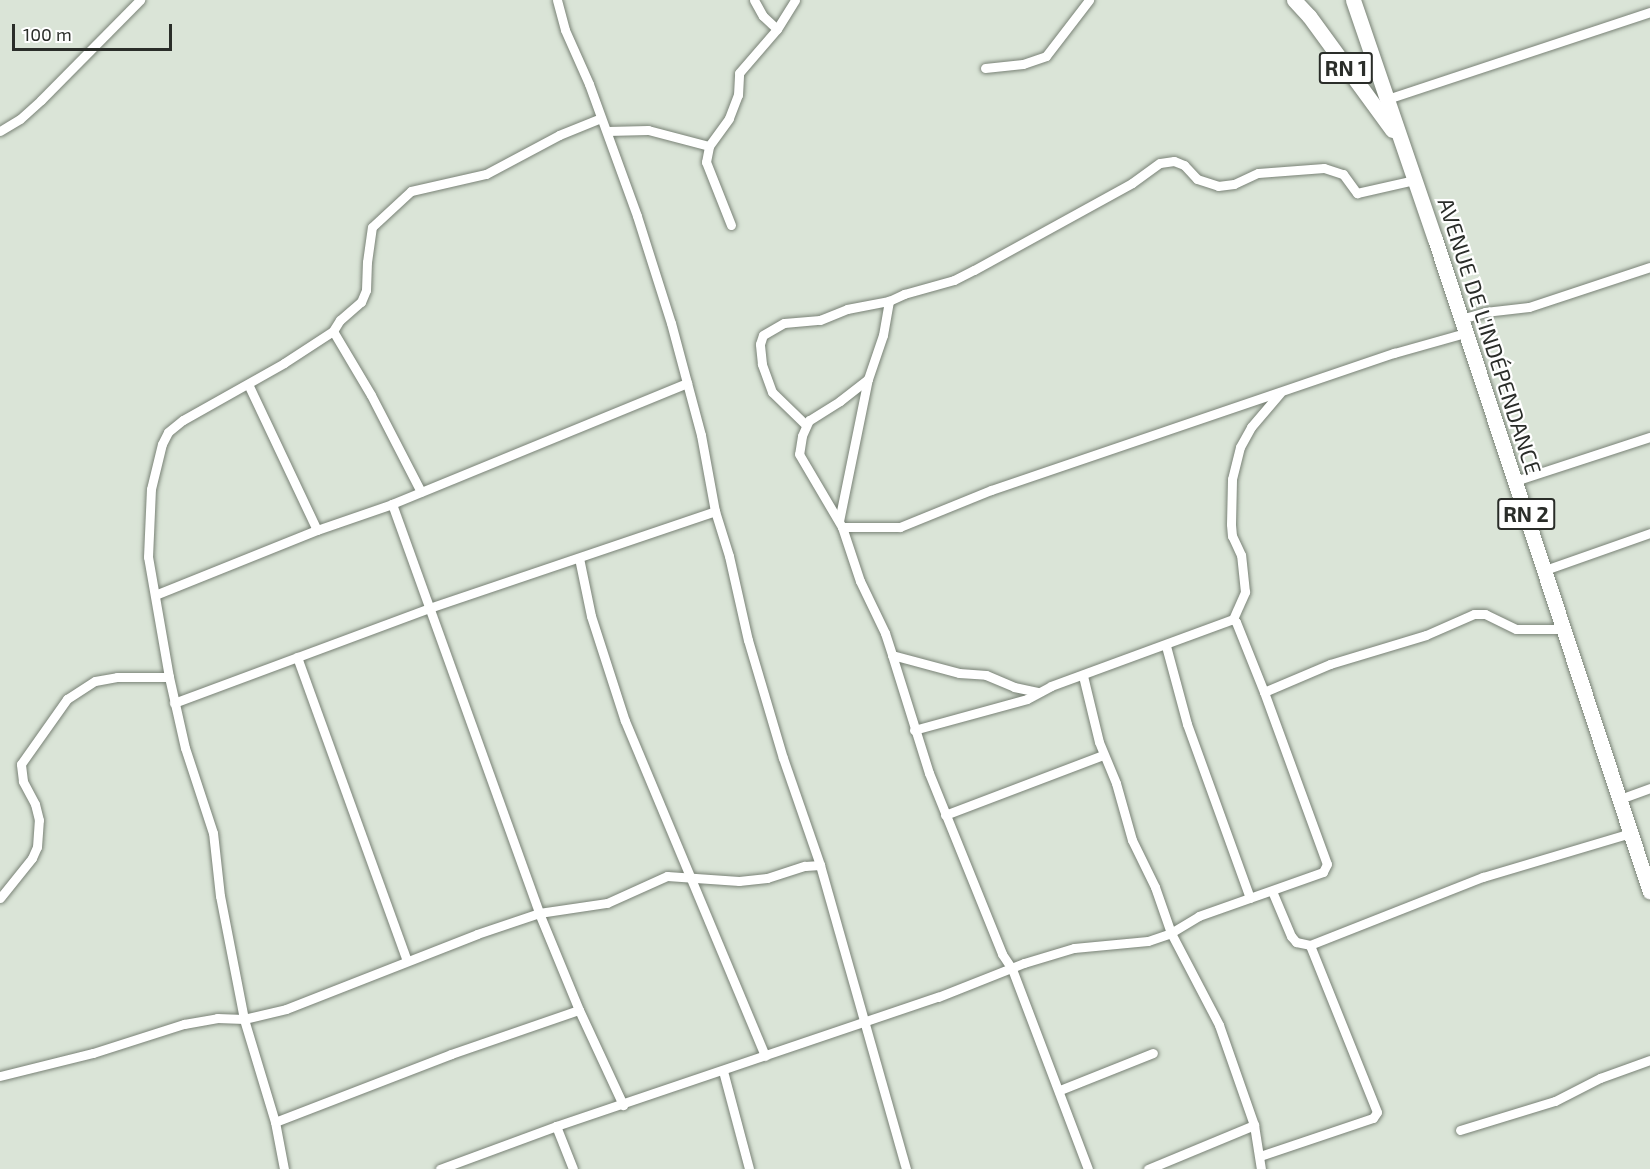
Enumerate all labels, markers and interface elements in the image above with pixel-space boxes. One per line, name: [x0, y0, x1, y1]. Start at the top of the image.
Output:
scale bar: [15, 12, 176, 50]
text: 100 m: [23, 23, 72, 45]
road number: RN 1: [1318, 50, 1374, 86]
street label: AVENUE DE L'INDÉPENDANCE: [1433, 194, 1547, 478]
road number: RN 2: [1496, 496, 1556, 532]

